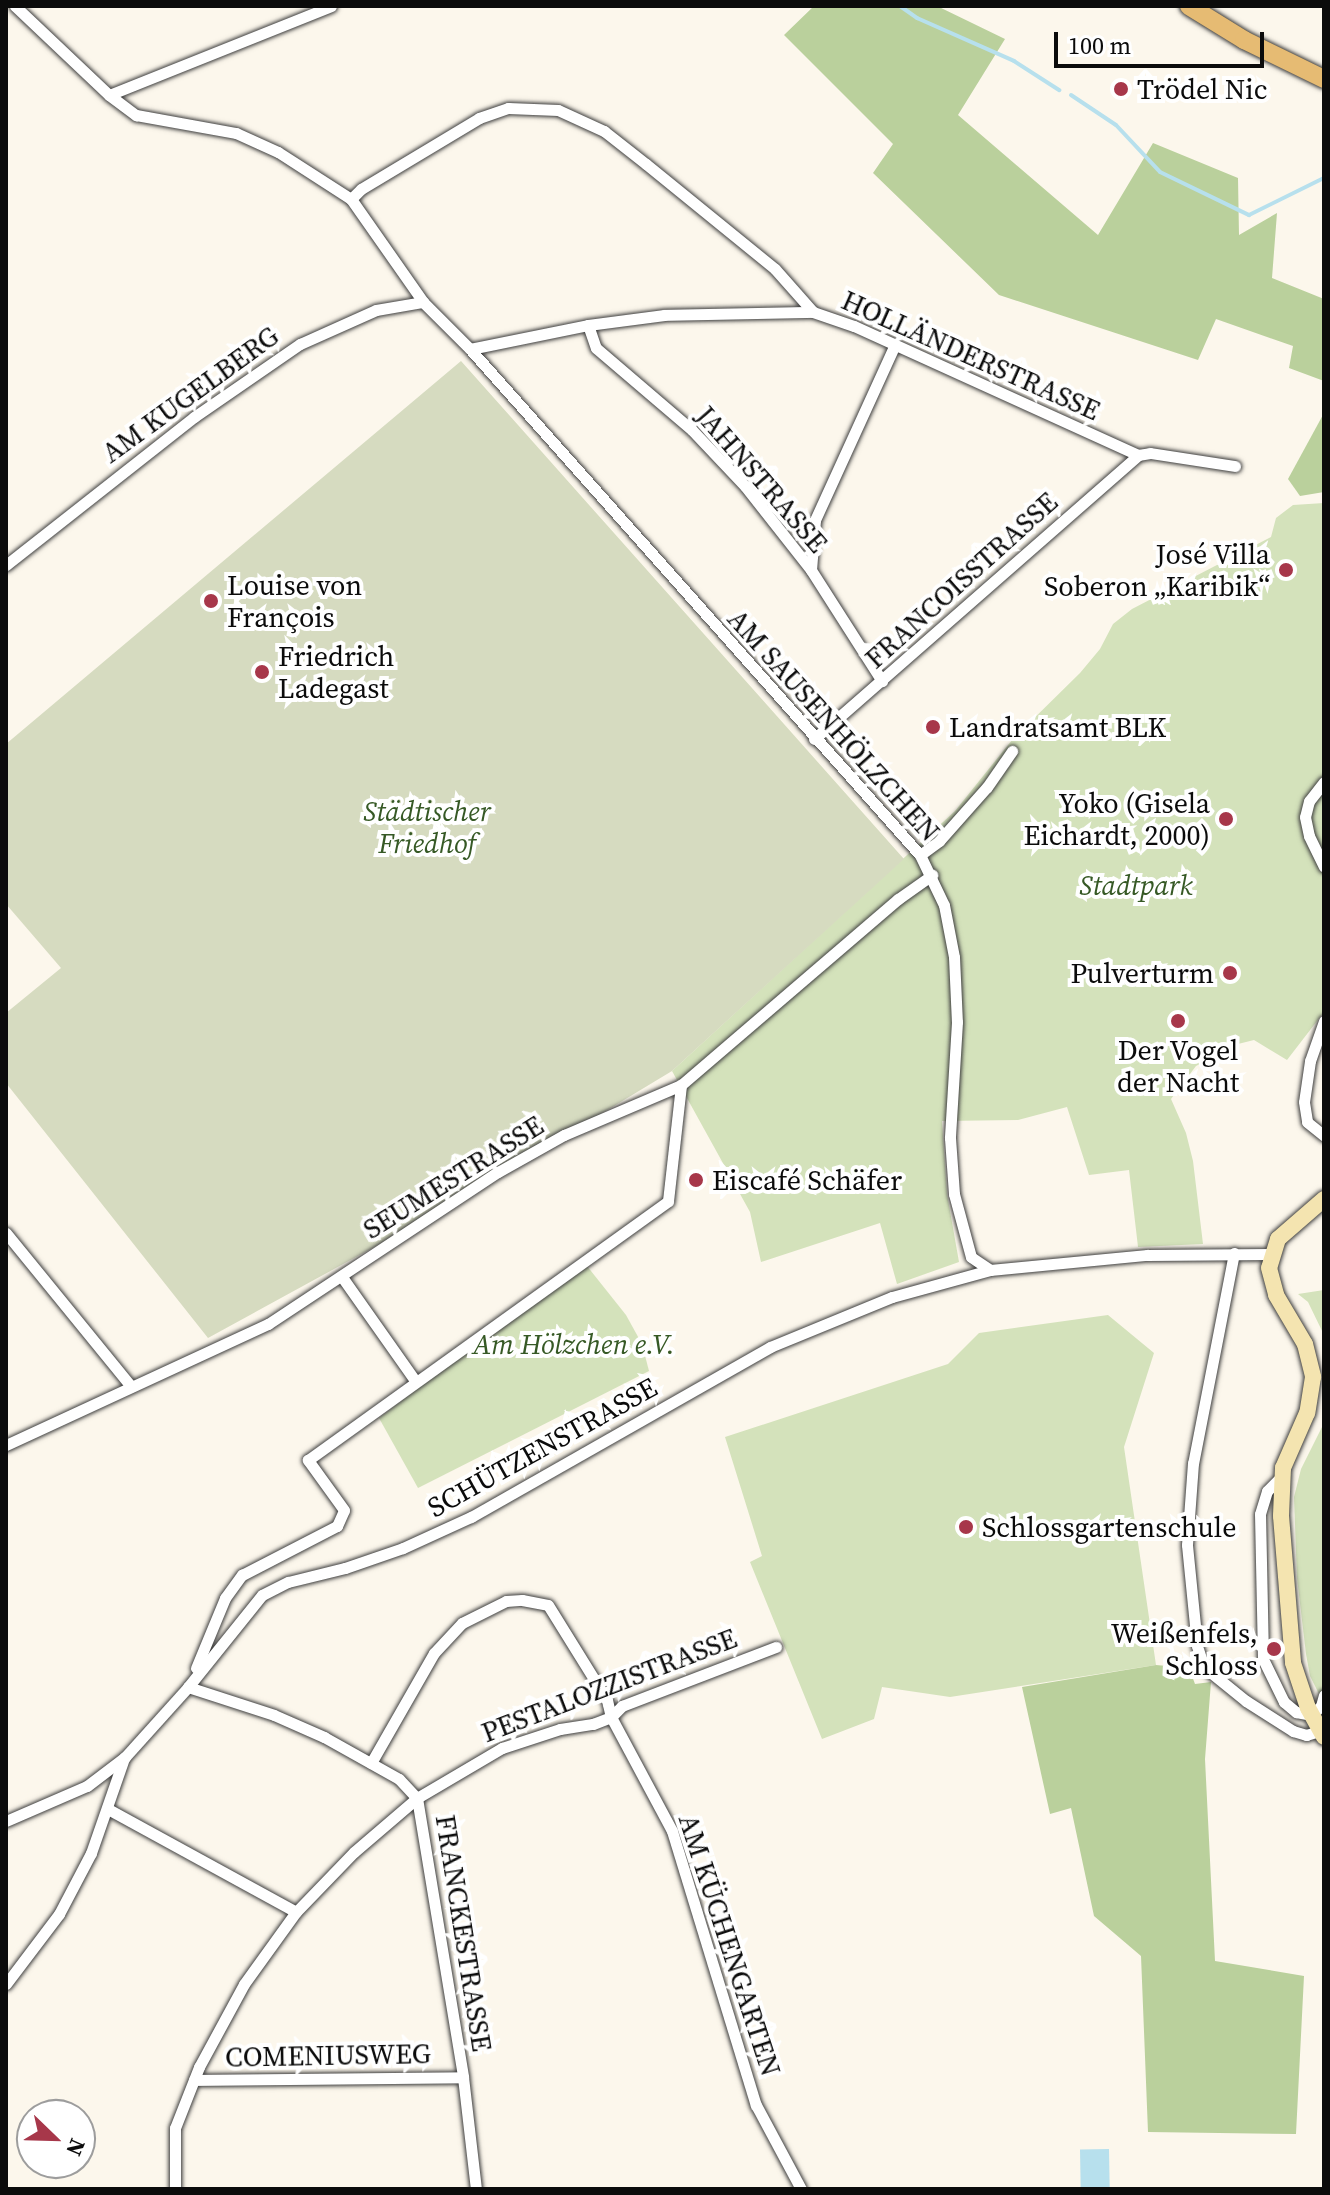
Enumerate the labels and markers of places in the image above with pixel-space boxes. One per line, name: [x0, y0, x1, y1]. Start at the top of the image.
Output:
place label: Trödel Nic: [1137, 72, 1267, 106]
marker: Trödel Nic: [1112, 80, 1130, 98]
place label: José Villa Soberon „Karibik“: [1044, 537, 1270, 603]
marker: José Villa Soberon „Karibik“: [1277, 561, 1295, 579]
place label: Louise von François: [227, 568, 362, 634]
marker: Louise von François: [202, 592, 220, 610]
place label: Friedrich Ladegast: [278, 639, 394, 705]
marker: Friedrich Ladegast: [253, 663, 271, 681]
place label: Landratsamt BLK: [949, 710, 1166, 744]
marker: Landratsamt BLK: [924, 718, 942, 736]
place label: Yoko (Gisela Eichardt, 2000): [1024, 786, 1210, 852]
marker: Yoko (Gisela Eichardt, 2000): [1217, 810, 1235, 828]
place label: Pulverturm: [1070, 956, 1214, 990]
marker: Pulverturm: [1221, 964, 1239, 982]
marker: Der Vogel der Nacht: [1169, 1012, 1187, 1030]
place label: Der Vogel der Nacht: [1117, 1033, 1239, 1099]
place label: Eiscafé Schäfer: [712, 1163, 902, 1197]
marker: Eiscafé Schäfer: [687, 1171, 705, 1189]
place label: Schlossgartenschule: [982, 1510, 1236, 1544]
marker: Schlossgartenschule: [957, 1518, 975, 1536]
place label: Weißenfels, Schloss: [1111, 1616, 1258, 1682]
marker: Weißenfels, Schloss: [1265, 1640, 1283, 1658]

